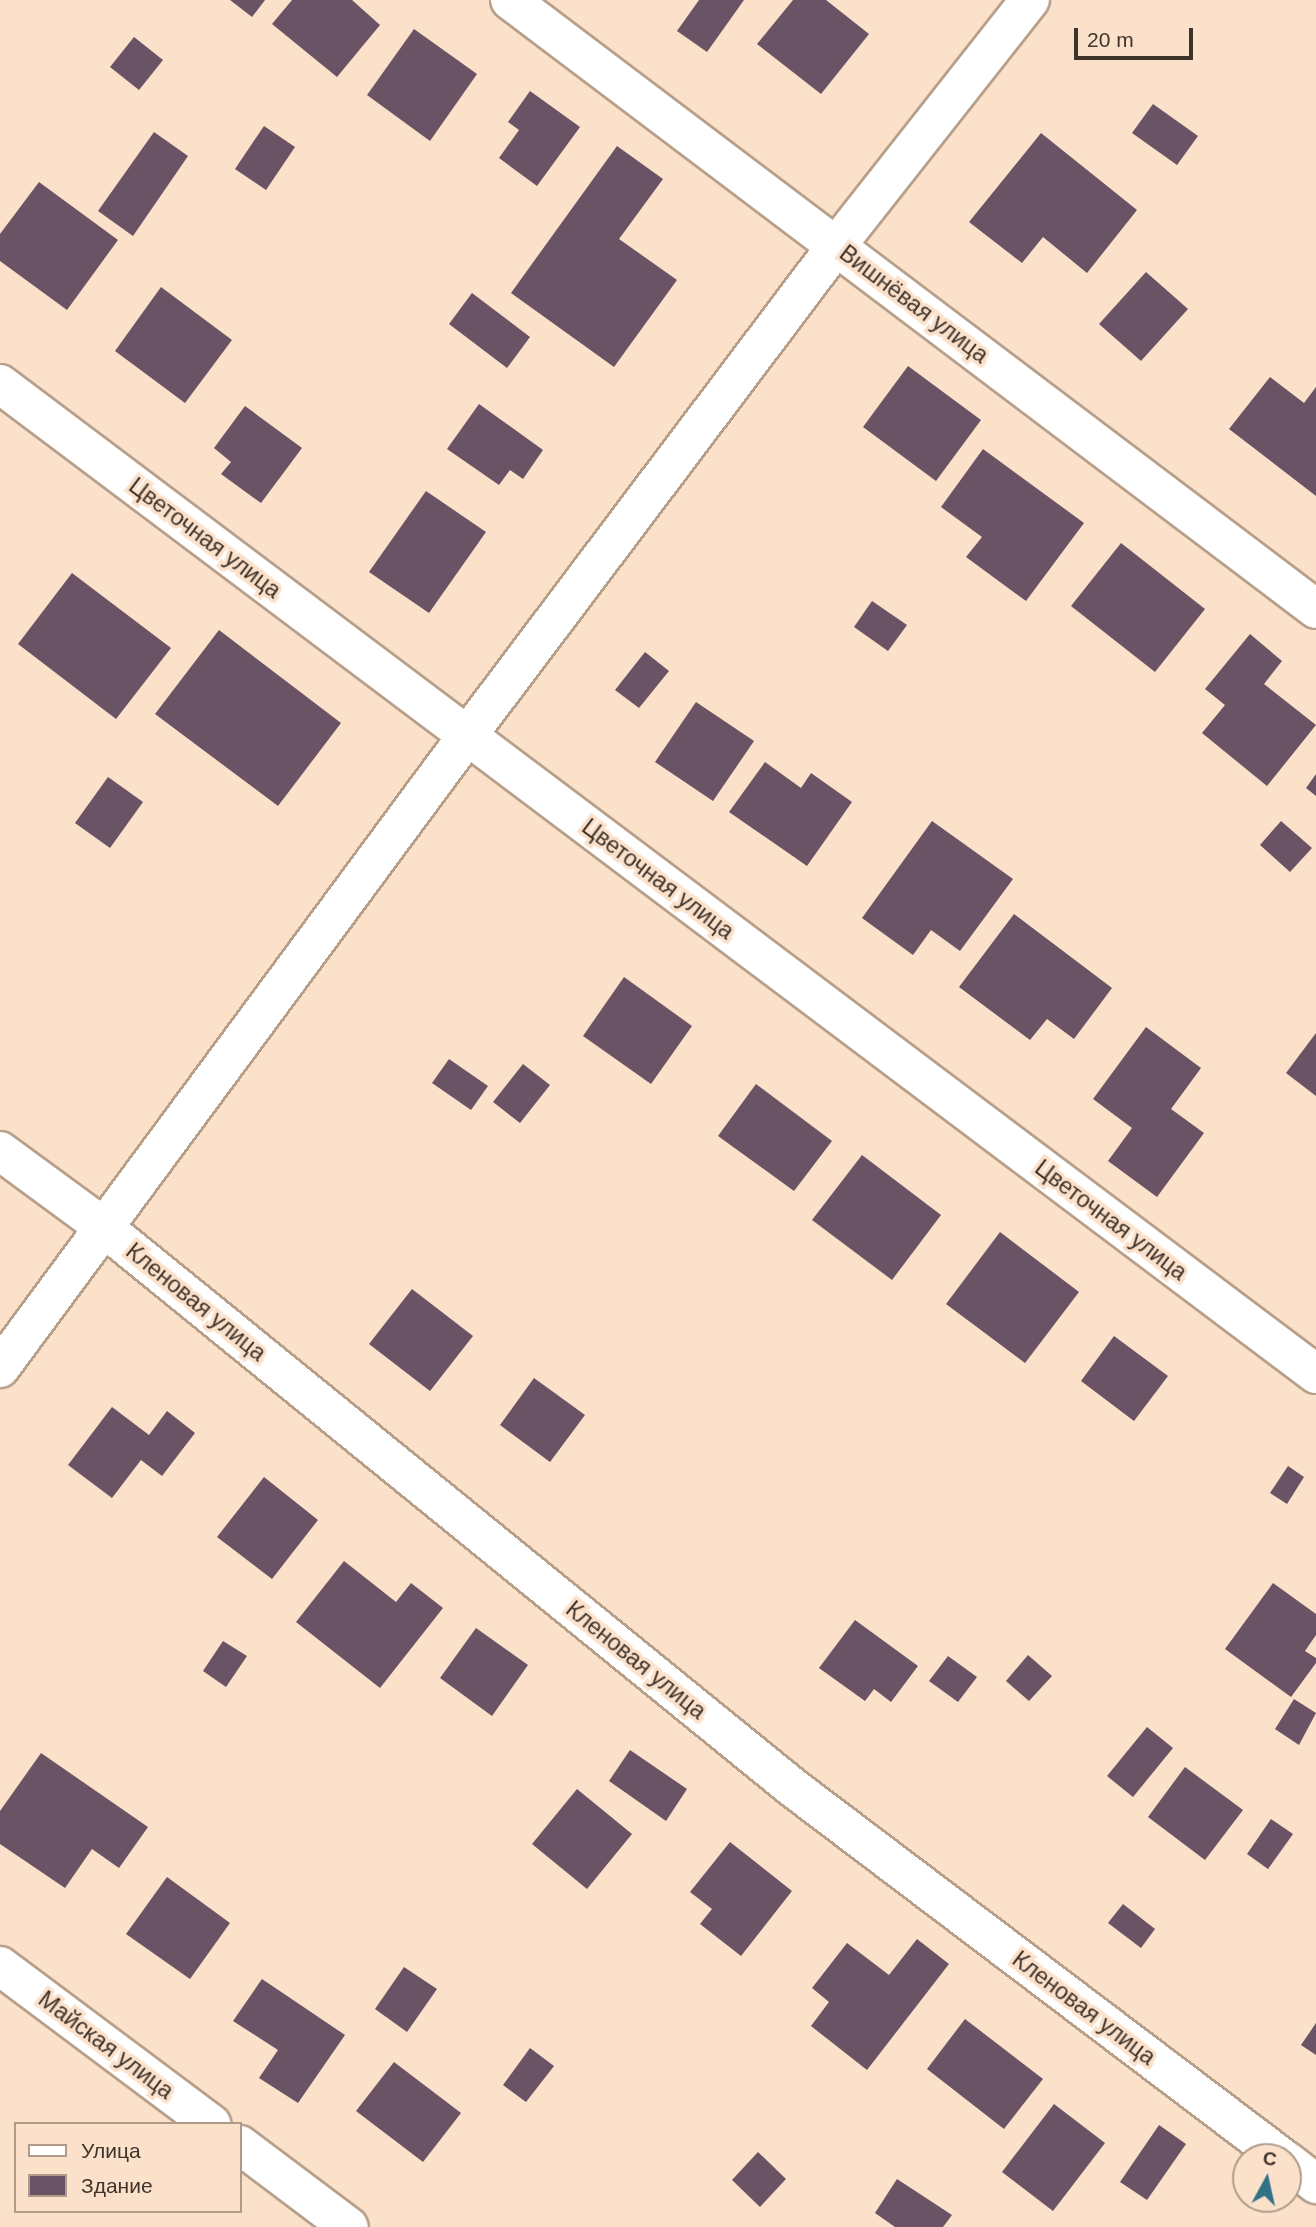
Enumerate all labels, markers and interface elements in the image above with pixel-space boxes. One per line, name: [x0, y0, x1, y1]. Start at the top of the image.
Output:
scale bar: [1078, 14, 1197, 58]
text: 20 m: [1087, 28, 1134, 51]
street label: Вишнёвая улица: [834, 239, 994, 369]
street label: Цветочная улица: [124, 472, 286, 604]
street label: Цветочная улица: [577, 813, 739, 945]
street label: Цветочная улица: [1030, 1154, 1192, 1286]
street label: Кленовая улица: [121, 1237, 271, 1367]
street label: Кленовая улица: [561, 1595, 711, 1725]
street label: Кленовая улица: [1007, 1945, 1161, 2071]
street label: Майская улица: [33, 1985, 179, 2105]
legend: [14, 2122, 242, 2213]
text: Улица: [81, 2139, 141, 2162]
north arrow: [1232, 2143, 1302, 2213]
text: С: [1261, 2147, 1278, 2170]
text: Здание: [81, 2174, 153, 2197]

